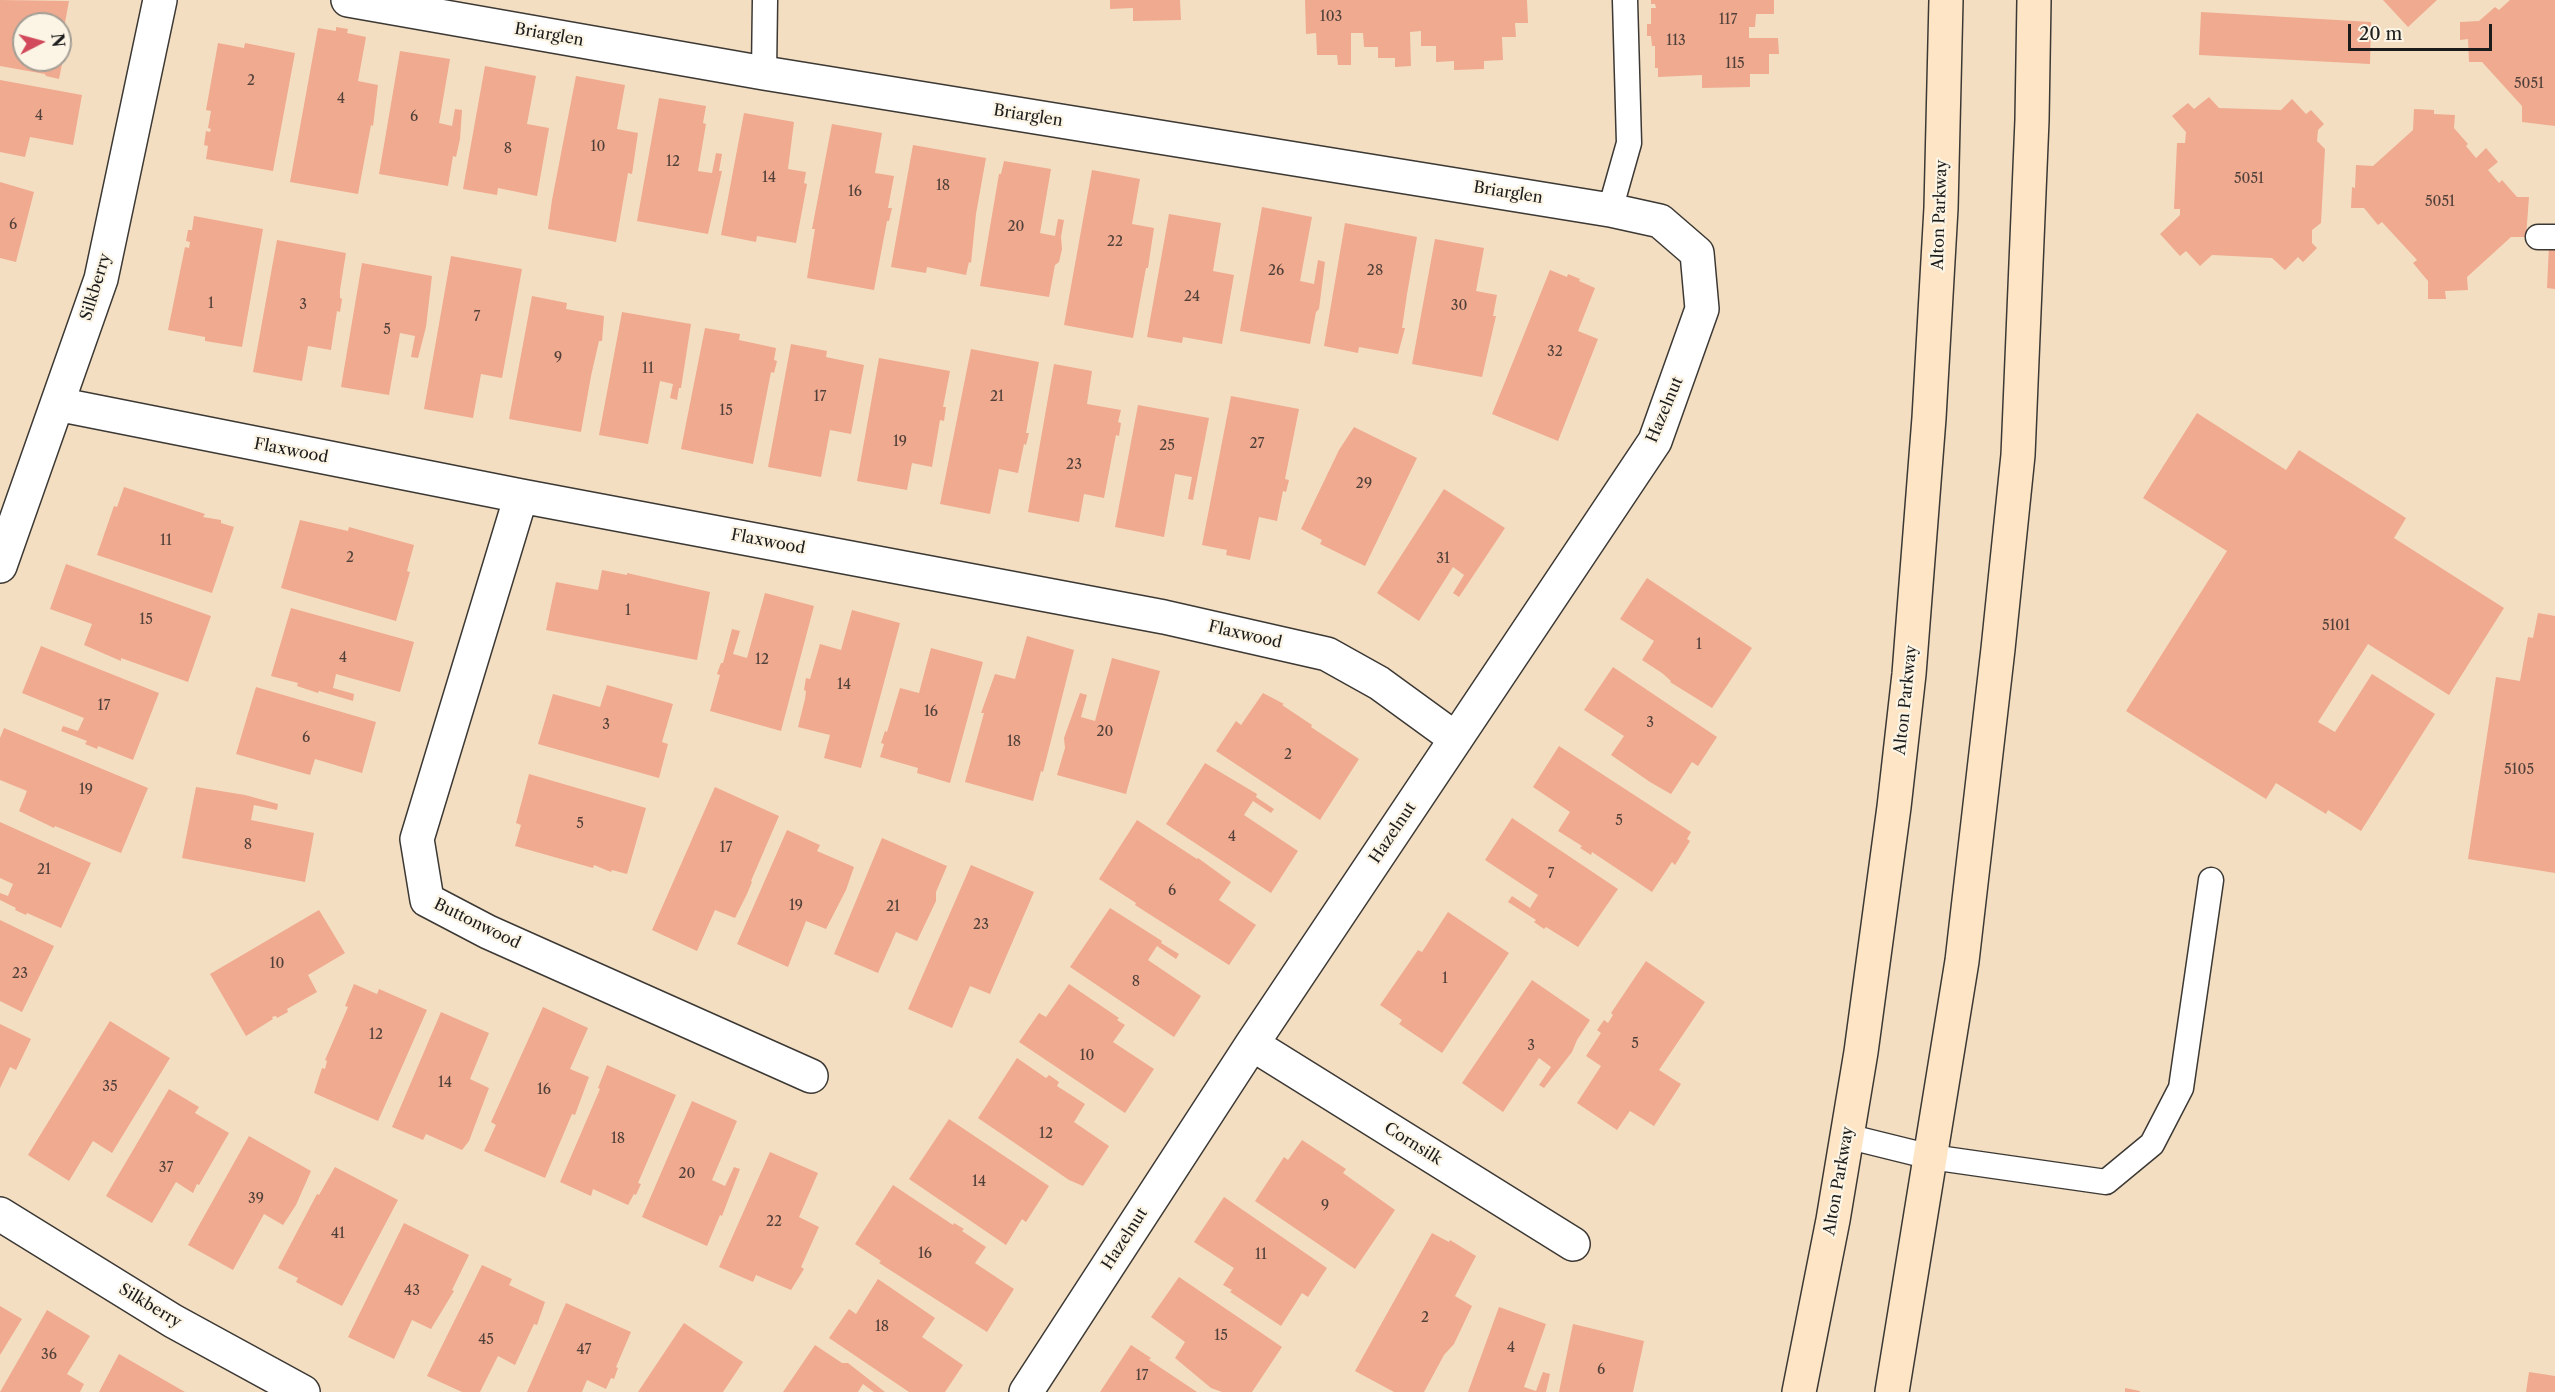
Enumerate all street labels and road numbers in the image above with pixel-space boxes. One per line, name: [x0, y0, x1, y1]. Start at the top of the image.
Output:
street label: Briarglen: [513, 19, 585, 51]
street label: Briarglen: [992, 101, 1064, 131]
street label: Alton Parkway: [1928, 159, 1952, 271]
street label: Briarglen: [1472, 178, 1544, 208]
street label: Silkberry: [77, 251, 115, 323]
street label: Hazelnut: [1643, 374, 1687, 446]
street label: Flaxwood: [252, 434, 330, 468]
street label: Flaxwood: [729, 525, 807, 559]
street label: Flaxwood: [1206, 617, 1284, 653]
street label: Alton Parkway: [1891, 644, 1921, 756]
street label: Hazelnut: [1366, 799, 1420, 867]
street label: Buttonwood: [431, 895, 523, 953]
street label: Cornsilk: [1380, 1119, 1446, 1169]
street label: Alton Parkway: [1820, 1125, 1858, 1237]
street label: Hazelnut: [1098, 1205, 1152, 1273]
street label: Silkberry: [115, 1280, 185, 1332]

